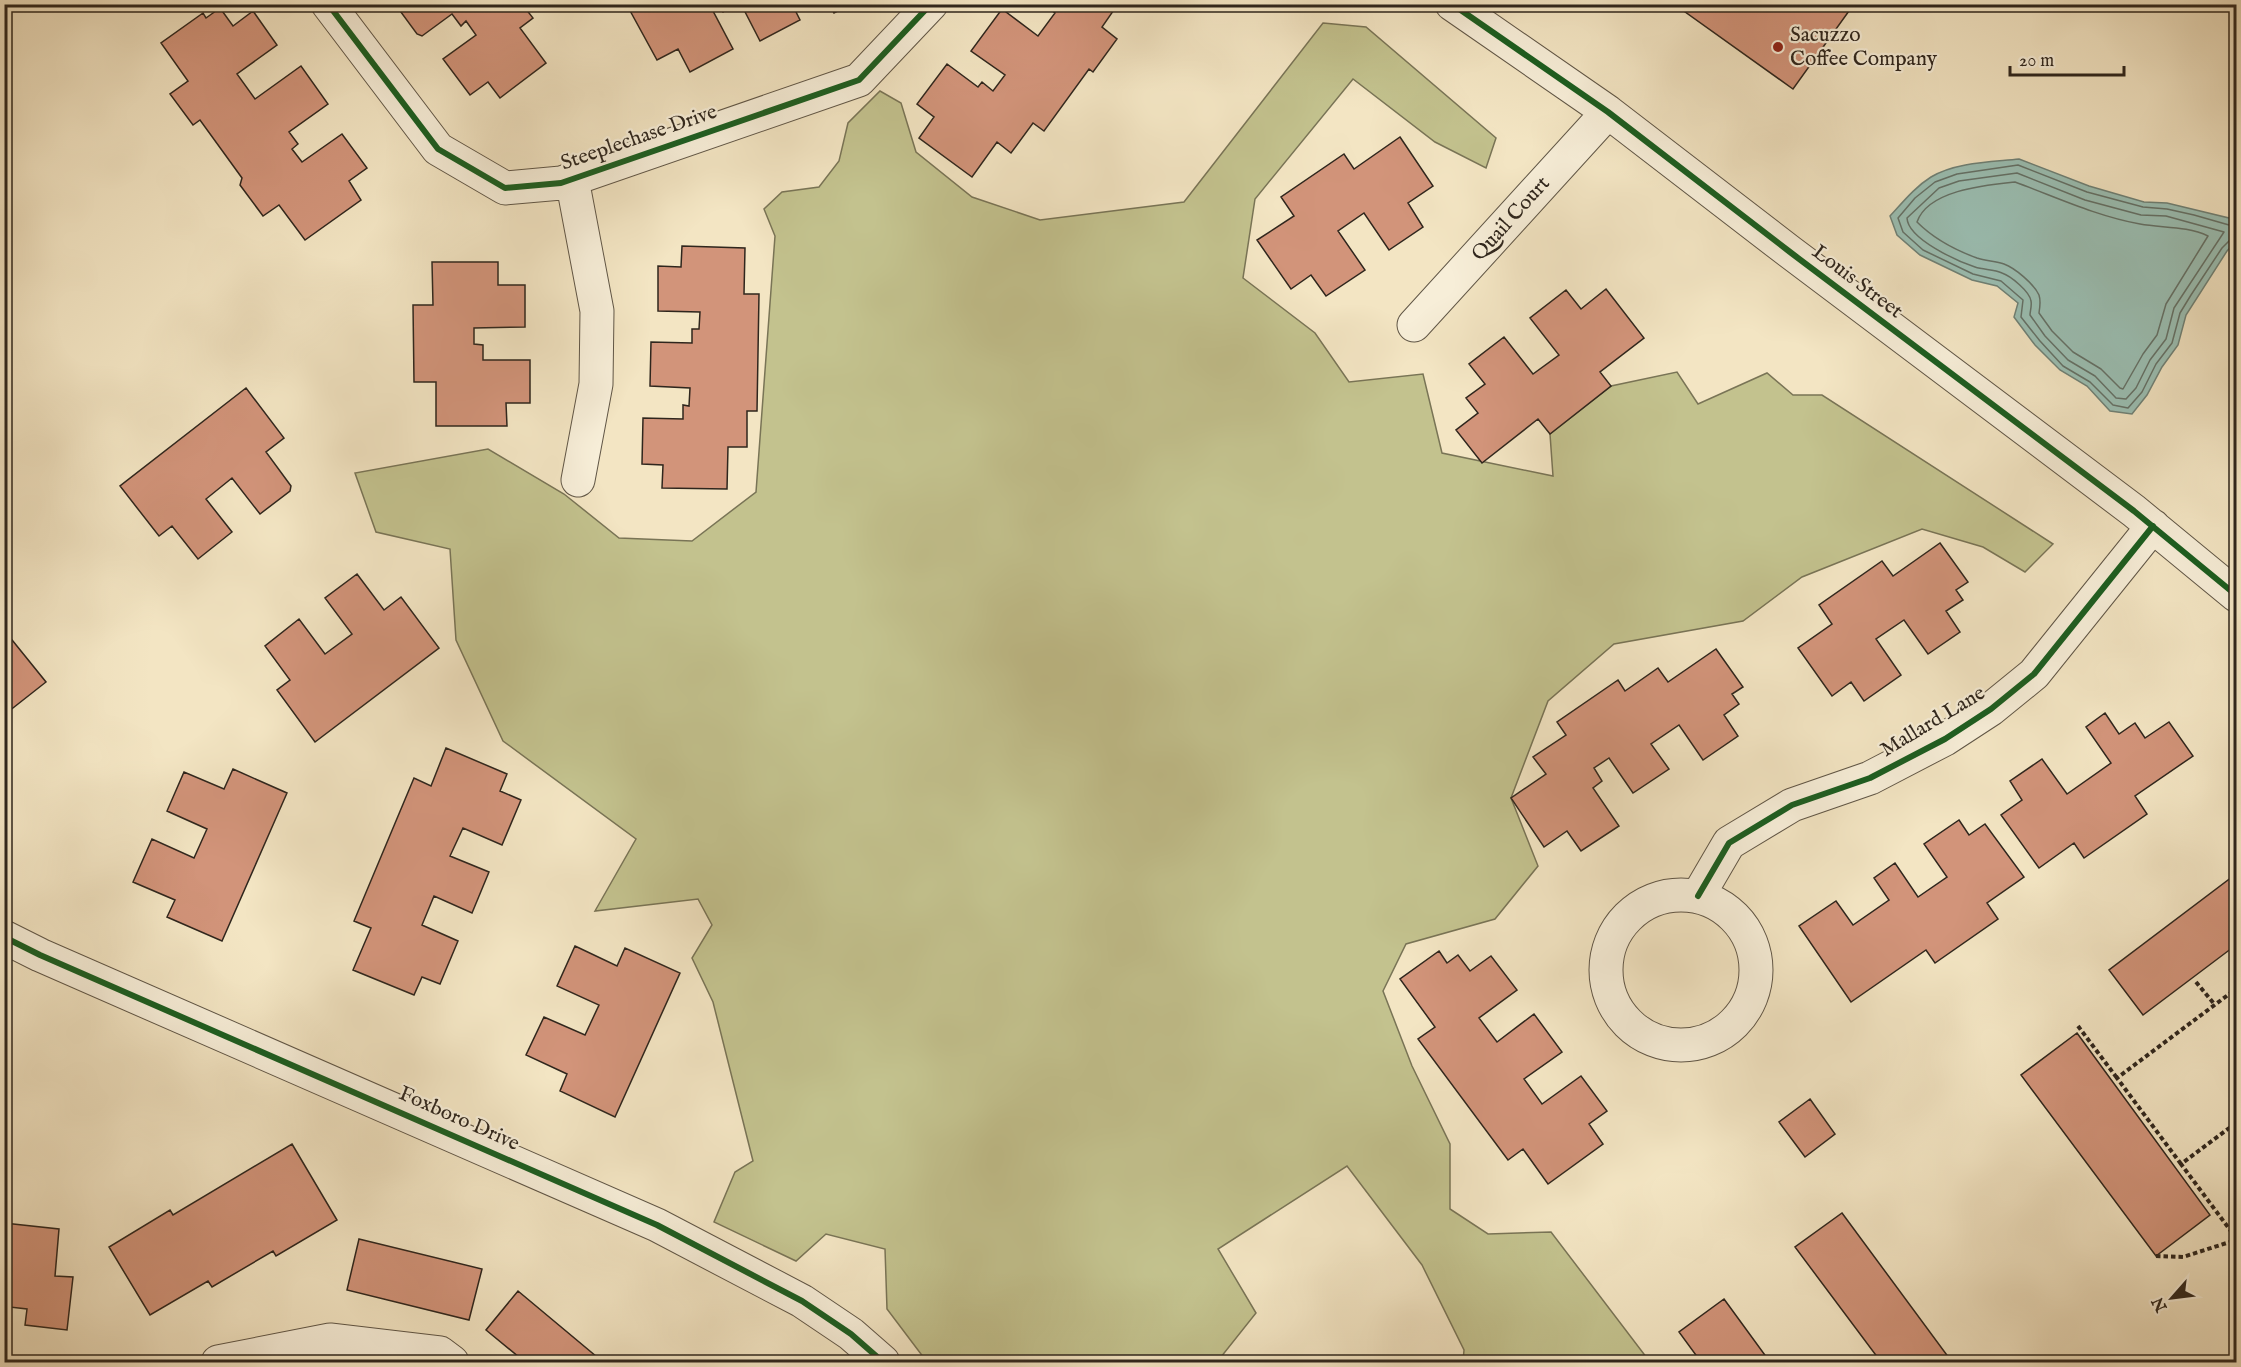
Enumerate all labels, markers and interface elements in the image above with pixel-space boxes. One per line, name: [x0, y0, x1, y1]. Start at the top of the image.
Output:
place label: Sacuzzo Coffee Company: [1790, 22, 1938, 73]
scale bar: [2010, 39, 2124, 77]
marker: Sacuzzo Coffee Company: [1771, 40, 1785, 54]
text: 20 m: [2019, 50, 2054, 73]
street label: Steeplechase Drive: [557, 98, 721, 177]
street label: Quail Court: [1466, 171, 1556, 267]
street label: Louis Street: [1806, 239, 1908, 325]
street label: Mallard Lane: [1876, 680, 1991, 764]
street label: Foxboro Drive: [394, 1080, 524, 1158]
north arrow: [2142, 1268, 2202, 1328]
text: N: [2148, 1293, 2173, 1316]

